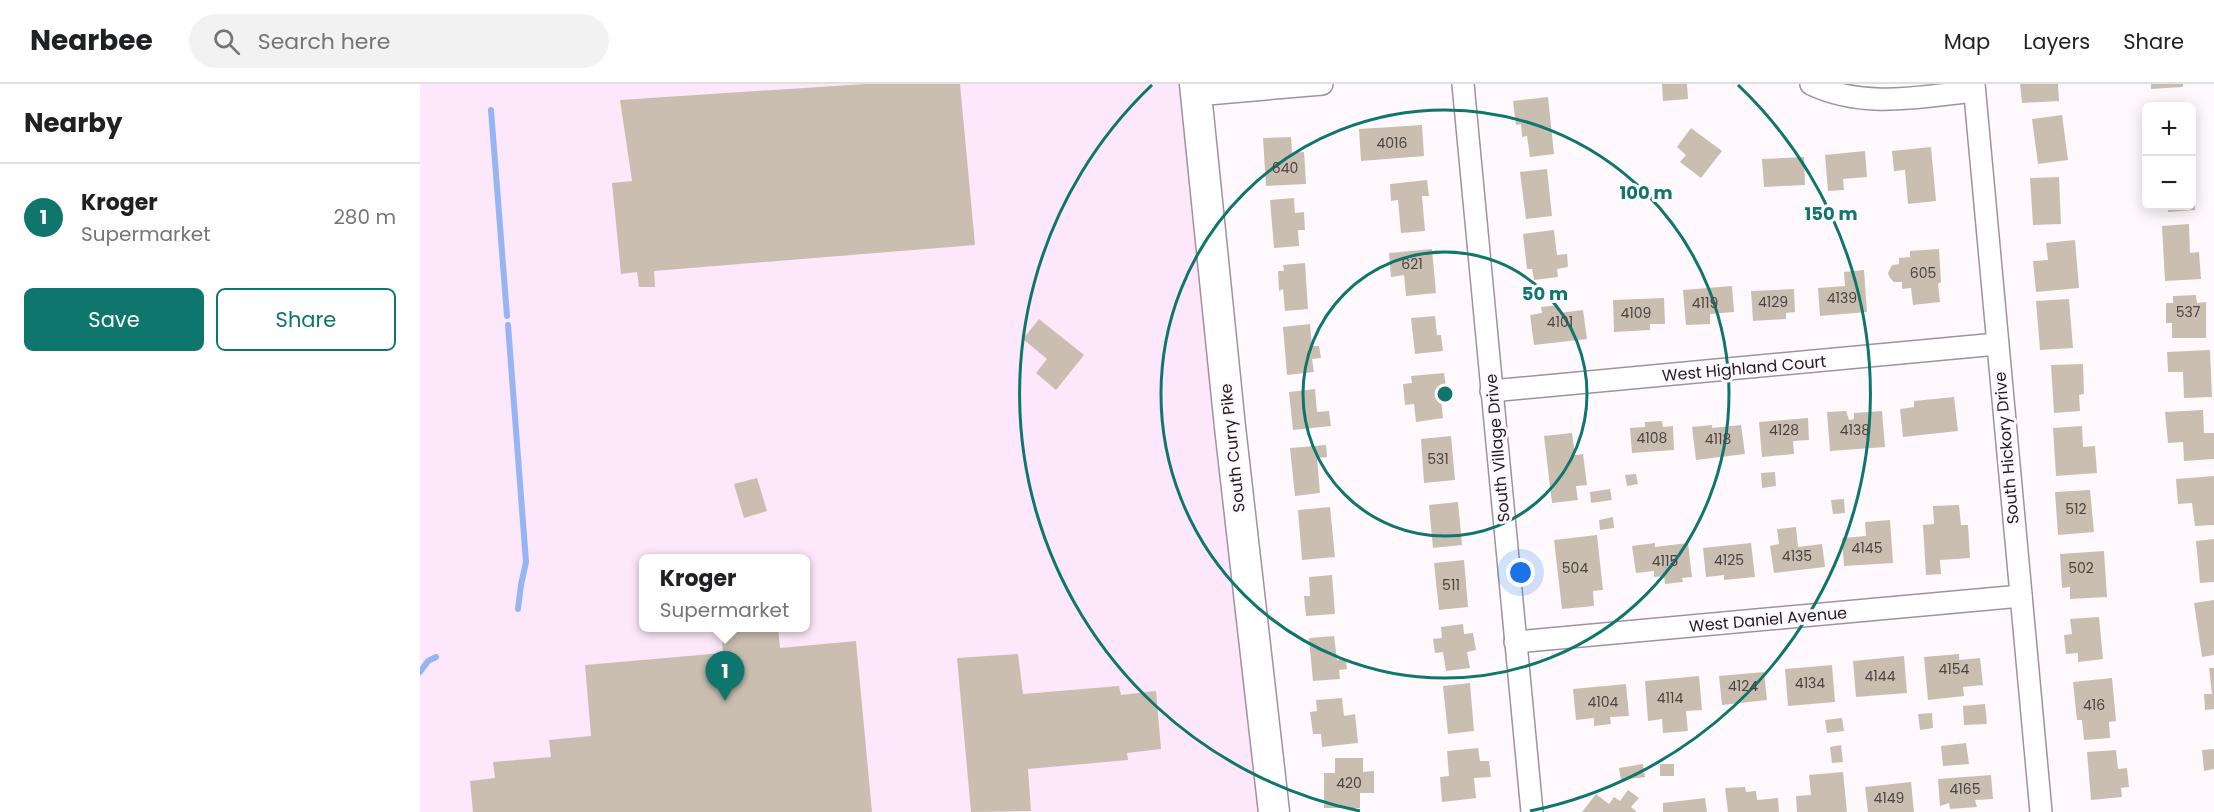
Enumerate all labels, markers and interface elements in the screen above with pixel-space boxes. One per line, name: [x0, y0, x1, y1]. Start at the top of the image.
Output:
search box: [189, 14, 609, 68]
text: Nearbee: [30, 21, 153, 60]
icon: search: [210, 25, 243, 58]
text: Search here: [258, 26, 390, 57]
text: Map: [1944, 27, 1990, 56]
text: Layers: [2023, 27, 2090, 56]
text: Share: [2123, 27, 2184, 56]
map controls: [2142, 102, 2196, 210]
button: +: [2142, 102, 2196, 156]
text: Nearby: [24, 105, 122, 141]
house number: 4016: [1377, 133, 1408, 153]
button: −: [2142, 156, 2196, 210]
house number: 640: [1272, 158, 1298, 178]
text: 100 m: [1619, 180, 1673, 205]
text: Kroger: [81, 187, 158, 218]
text: 150 m: [1804, 201, 1858, 226]
text: 1: [40, 203, 47, 231]
text: 280 m: [333, 203, 396, 231]
text: Supermarket: [81, 220, 210, 248]
house number: 621: [1401, 254, 1423, 274]
house number: 605: [1910, 263, 1936, 283]
text: 50 m: [1522, 281, 1568, 306]
button: Save: [24, 288, 204, 351]
button: Share: [216, 288, 396, 351]
house number: 4139: [1827, 288, 1857, 308]
house number: 4129: [1758, 292, 1788, 312]
house number: 4119: [1692, 293, 1718, 313]
house number: 537: [2176, 302, 2201, 322]
house number: 4109: [1621, 303, 1651, 323]
house number: 4101: [1547, 312, 1573, 332]
street label: West Highland Court: [1661, 350, 1827, 387]
street label: South Hickory Drive: [1988, 371, 2025, 525]
street label: South Village Drive: [1480, 373, 1515, 523]
street label: South Curry Pike: [1214, 382, 1251, 513]
centre of rings: [1435, 384, 1455, 404]
house number: 4128: [1769, 420, 1799, 440]
house number: 4138: [1840, 420, 1870, 440]
house number: 4108: [1637, 428, 1668, 448]
house number: 4118: [1705, 429, 1731, 449]
house number: 531: [1427, 449, 1449, 469]
house number: 512: [2065, 499, 2087, 519]
house number: 4145: [1852, 538, 1882, 558]
house number: 4135: [1782, 546, 1812, 566]
house number: 4125: [1714, 550, 1744, 570]
house number: 4115: [1652, 551, 1678, 571]
popup: [639, 554, 810, 632]
your location: [1506, 558, 1535, 587]
house number: 504: [1562, 558, 1588, 578]
house number: 502: [2068, 558, 2094, 578]
text: Kroger: [660, 563, 736, 594]
house number: 511: [1442, 575, 1460, 595]
text: Supermarket: [660, 596, 789, 624]
street label: West Daniel Avenue: [1688, 601, 1848, 638]
pin: 1: [706, 652, 744, 701]
house number: 4154: [1939, 659, 1970, 679]
house number: 4144: [1865, 666, 1896, 686]
house number: 4134: [1795, 673, 1825, 693]
house number: 4124: [1728, 676, 1758, 696]
house number: 4114: [1657, 688, 1683, 708]
house number: 4104: [1588, 692, 1619, 712]
house number: 416: [2083, 695, 2105, 715]
house number: 420: [1336, 773, 1362, 793]
house number: 4165: [1950, 779, 1980, 799]
house number: 4149: [1874, 788, 1904, 808]

